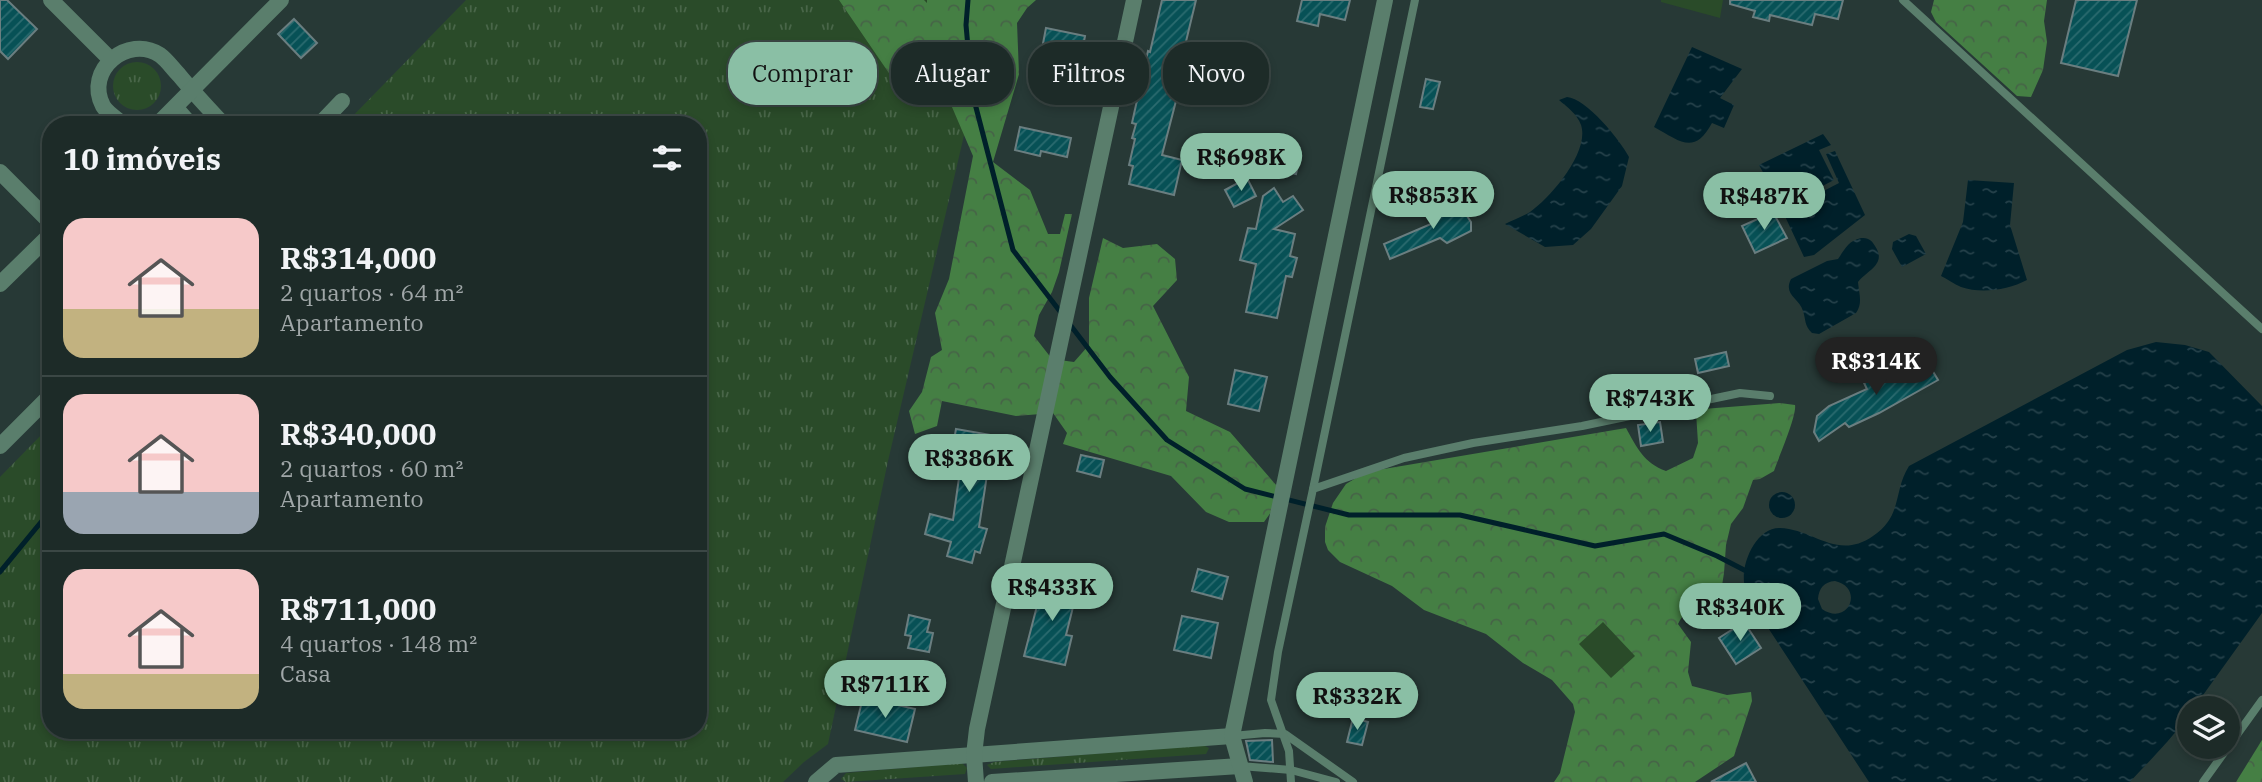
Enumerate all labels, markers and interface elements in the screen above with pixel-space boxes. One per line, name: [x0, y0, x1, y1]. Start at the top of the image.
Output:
chip: Comprar: [728, 42, 877, 105]
chip: Alugar: [891, 42, 1014, 105]
chip: Filtros: [1028, 42, 1149, 105]
chip: Novo: [1163, 42, 1269, 105]
pin: R$698K: [1184, 134, 1298, 193]
text: 10 imóveis: [63, 139, 221, 178]
icon: filters: [648, 139, 686, 177]
text: R$698K: [1196, 141, 1286, 171]
pin: R$853K: [1376, 172, 1490, 231]
pin: R$487K: [1707, 173, 1821, 232]
text: R$853K: [1388, 179, 1478, 209]
text: R$487K: [1719, 180, 1809, 210]
text: R$314,000: [280, 238, 436, 277]
icon: home: [119, 246, 203, 330]
text: 2 quartos · 64 m²: [280, 277, 463, 307]
text: Apartamento: [280, 307, 424, 337]
pin: R$314K: [1819, 338, 1933, 397]
text: R$314K: [1831, 345, 1921, 375]
pin: R$743K: [1593, 374, 1707, 434]
text: R$743K: [1605, 382, 1695, 412]
text: R$340,000: [280, 414, 436, 453]
icon: home: [119, 422, 203, 506]
pin: R$386K: [912, 434, 1026, 494]
text: R$386K: [924, 442, 1014, 472]
text: 2 quartos · 60 m²: [280, 453, 463, 483]
text: Apartamento: [280, 483, 424, 513]
pin: R$433K: [995, 564, 1109, 623]
text: R$433K: [1007, 571, 1097, 601]
pin: R$340K: [1683, 584, 1797, 643]
text: R$711,000: [280, 589, 436, 628]
text: R$340K: [1695, 591, 1785, 621]
icon: home: [119, 597, 203, 681]
text: 4 quartos · 148 m²: [280, 628, 477, 658]
text: Casa: [280, 658, 331, 688]
pin: R$711K: [828, 660, 942, 720]
text: R$711K: [840, 668, 930, 698]
pin: R$332K: [1300, 672, 1414, 732]
text: R$332K: [1312, 680, 1402, 710]
map controls: [2177, 696, 2240, 759]
button: layers: [2177, 696, 2240, 759]

